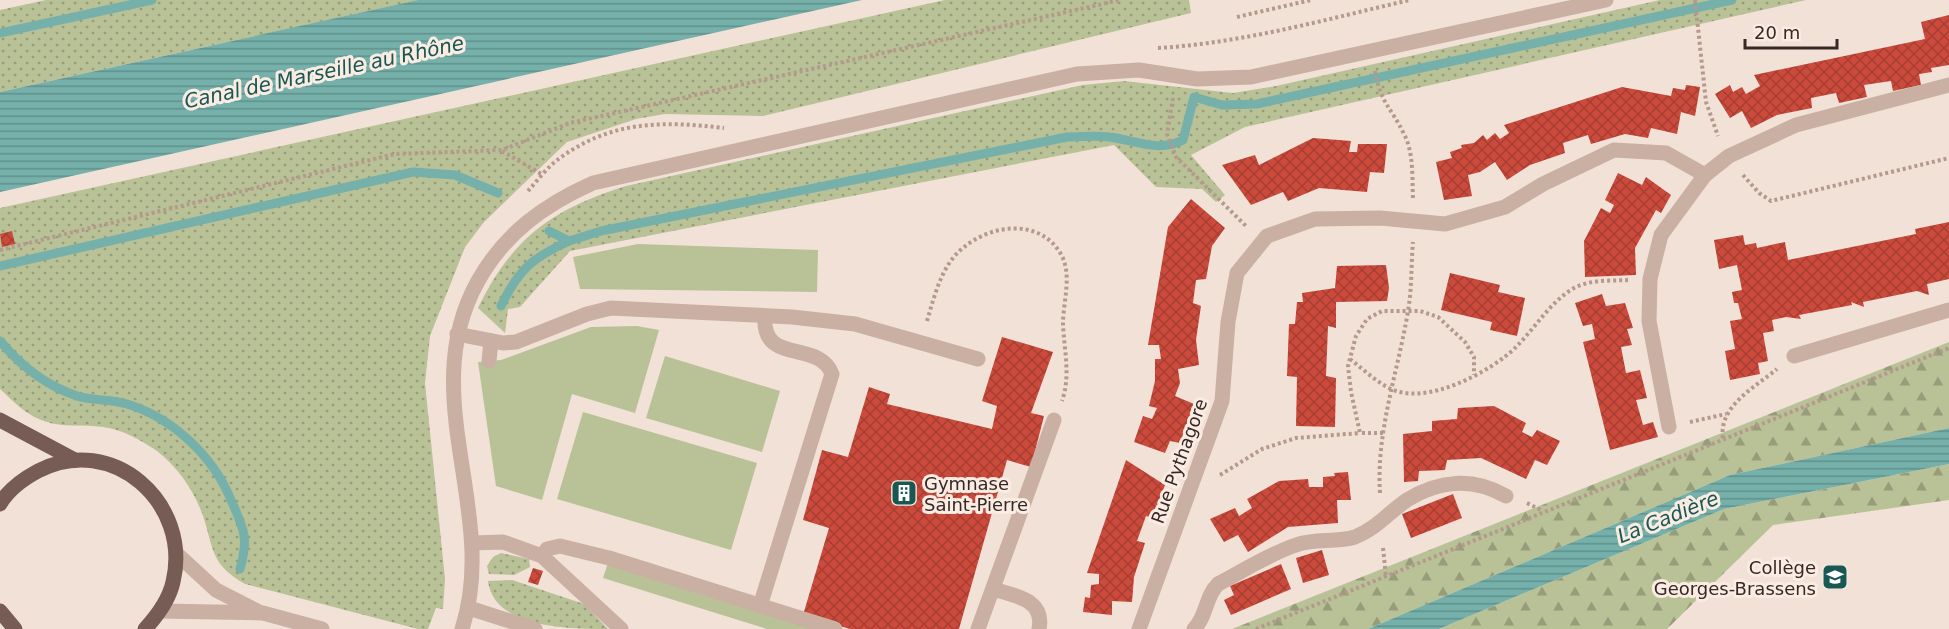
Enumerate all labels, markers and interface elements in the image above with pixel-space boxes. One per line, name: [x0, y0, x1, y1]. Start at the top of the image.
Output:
scale bar: [1745, 12, 1836, 50]
text: 20 m: [1754, 22, 1800, 43]
water label: Canal de Marseille au Rhône: [182, 31, 466, 113]
street label: Rue Pythagore: [1147, 396, 1211, 526]
place label: Gymnase Saint-Pierre: [924, 473, 1028, 515]
building icon: Gymnase Saint-Pierre: [889, 478, 919, 508]
water label: La Cadière: [1614, 486, 1722, 548]
place label: Collège Georges-Brassens: [1654, 557, 1816, 599]
school or university icon: Collège Georges-Brassens: [1820, 562, 1850, 592]

